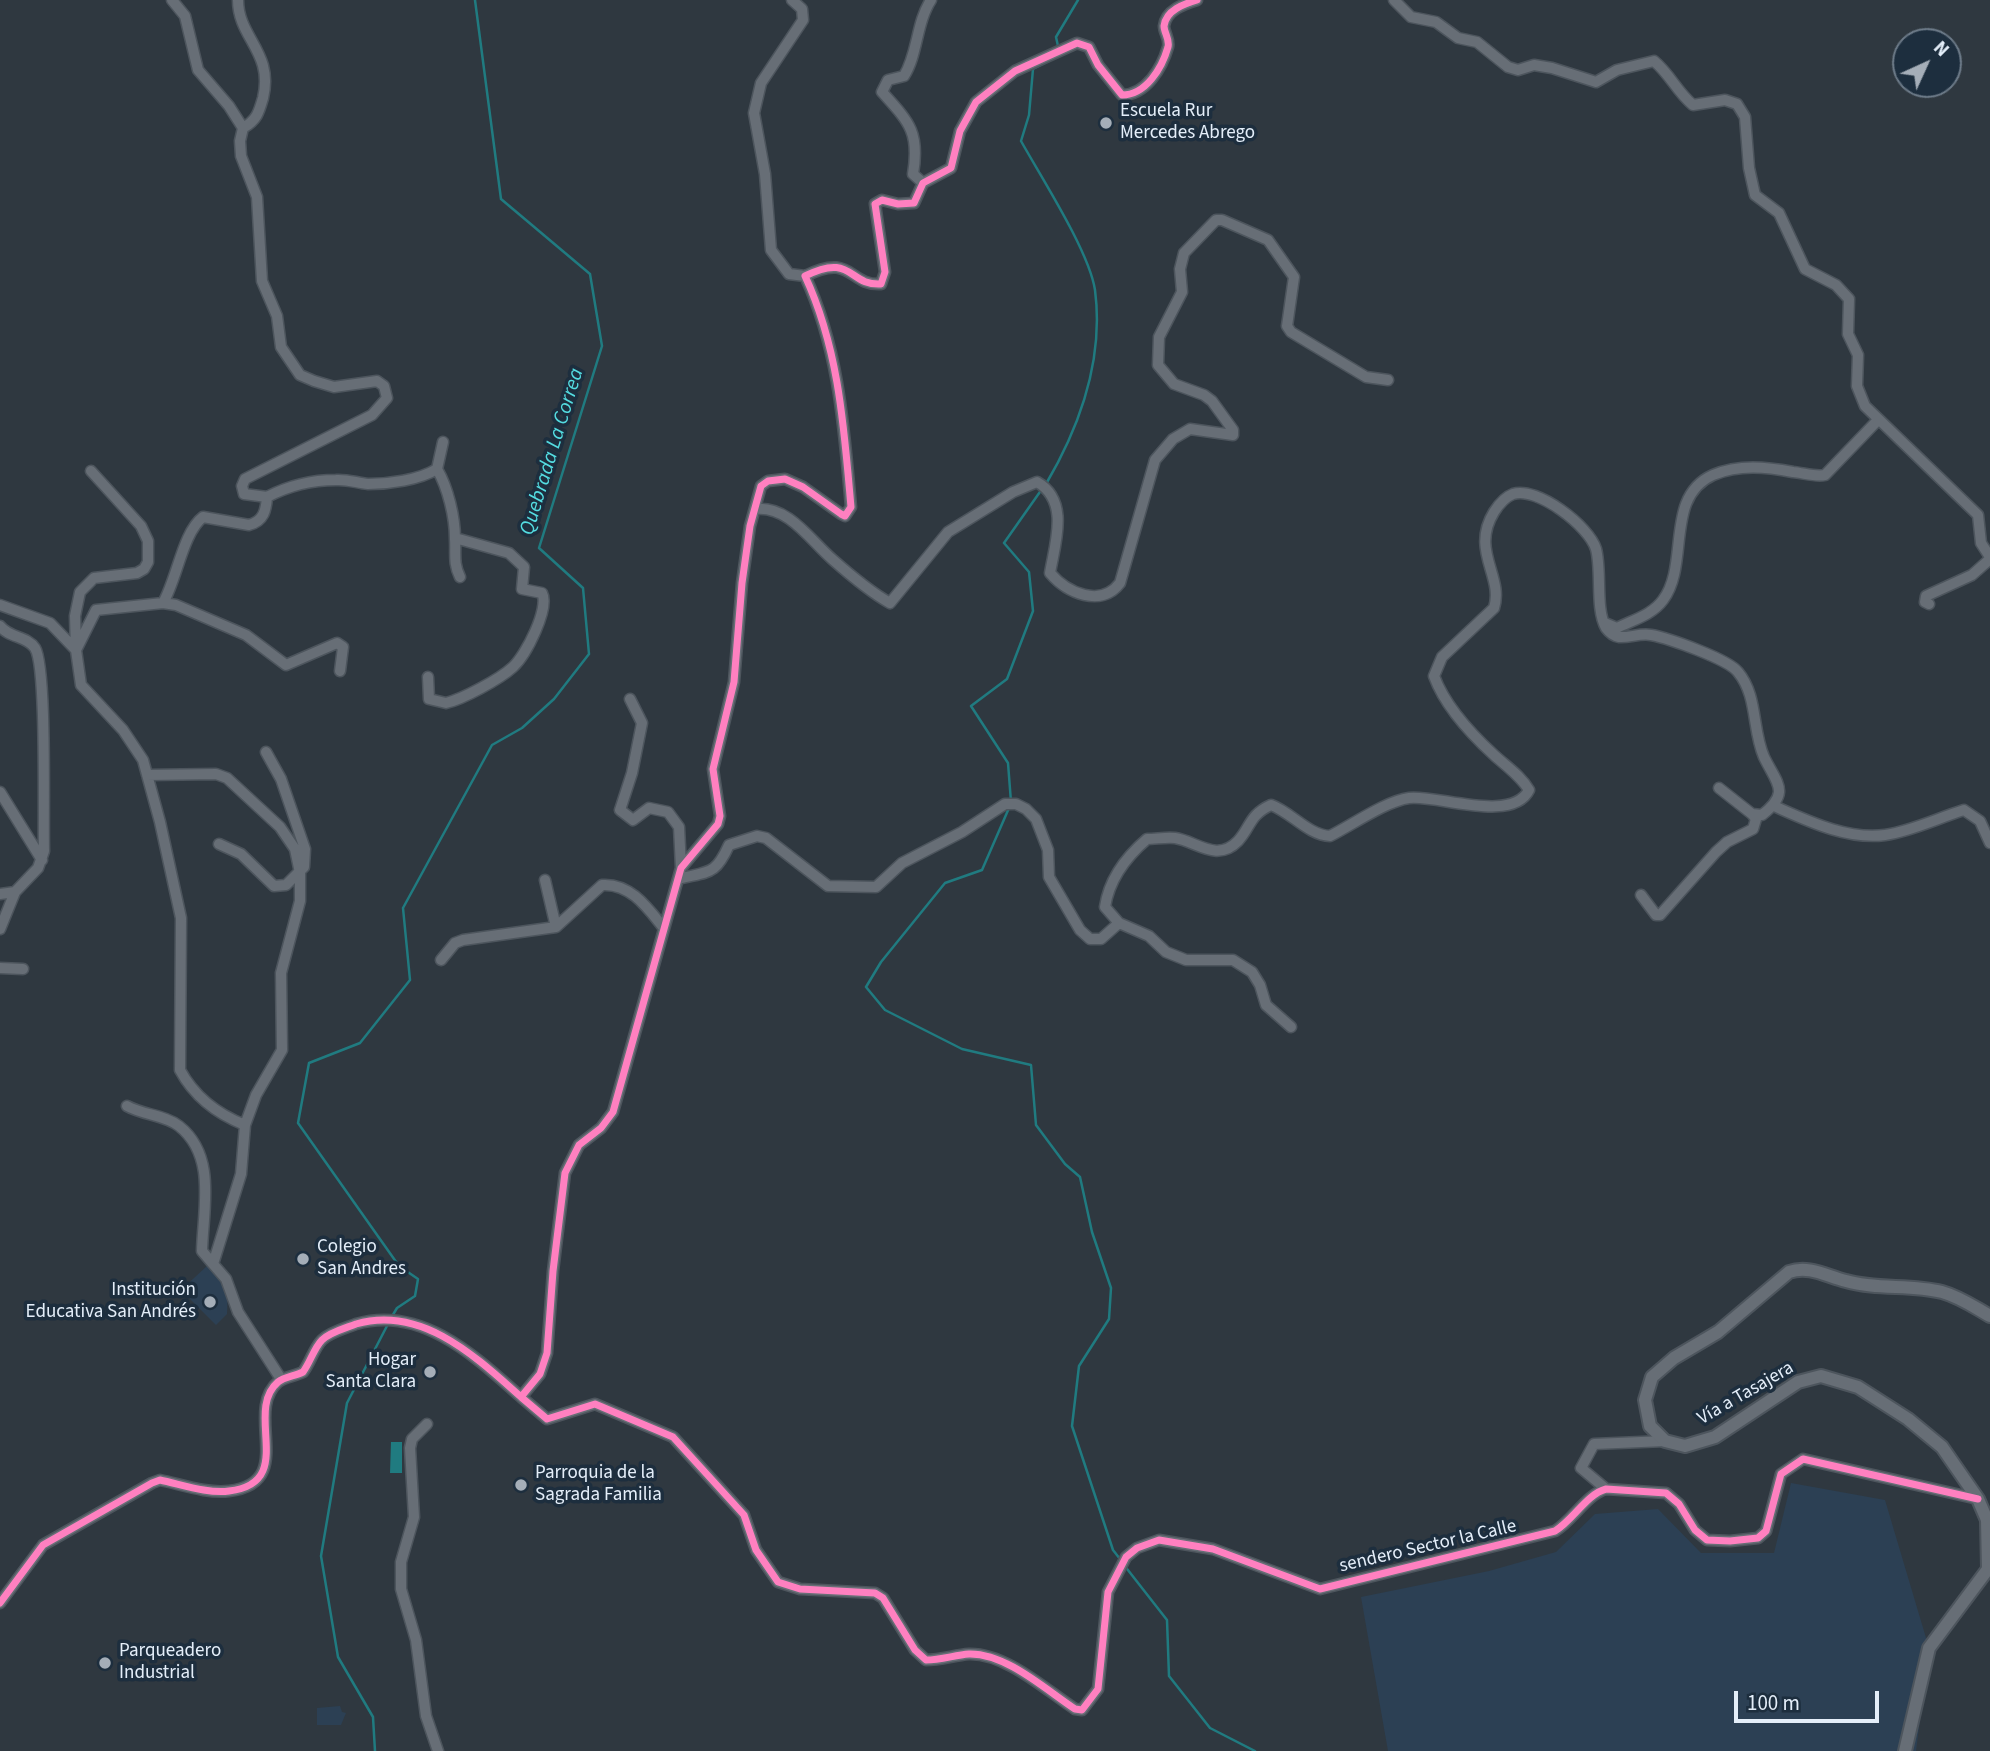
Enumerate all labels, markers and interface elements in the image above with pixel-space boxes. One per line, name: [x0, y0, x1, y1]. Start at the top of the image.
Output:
north arrow: [1892, 28, 1962, 98]
text: N: [1927, 35, 1955, 63]
place label: Escuela Rur Mercedes Abrego: [1120, 101, 1255, 145]
marker: Escuela Rur Mercedes Abrego: [1098, 115, 1114, 131]
water label: Quebrada La Correa: [516, 365, 590, 539]
place label: Colegio San Andres: [317, 1237, 406, 1281]
marker: Colegio San Andres: [295, 1251, 311, 1267]
place label: Institución Educativa San Andrés: [26, 1280, 196, 1324]
marker: Institución Educativa San Andrés: [202, 1294, 218, 1310]
place label: Hogar Santa Clara: [326, 1350, 416, 1394]
street label: Vía a Tasajera: [1694, 1357, 1798, 1431]
marker: Hogar Santa Clara: [422, 1364, 438, 1380]
place label: Parroquia de la Sagrada Familia: [535, 1463, 662, 1507]
marker: Parroquia de la Sagrada Familia: [513, 1477, 529, 1493]
street label: sendero Sector la Calle: [1337, 1516, 1519, 1578]
place label: Parqueadero Industrial: [119, 1641, 221, 1685]
marker: Parqueadero Industrial: [97, 1655, 113, 1671]
scale bar: [1738, 1678, 1883, 1722]
text: 100 m: [1747, 1688, 1800, 1718]

